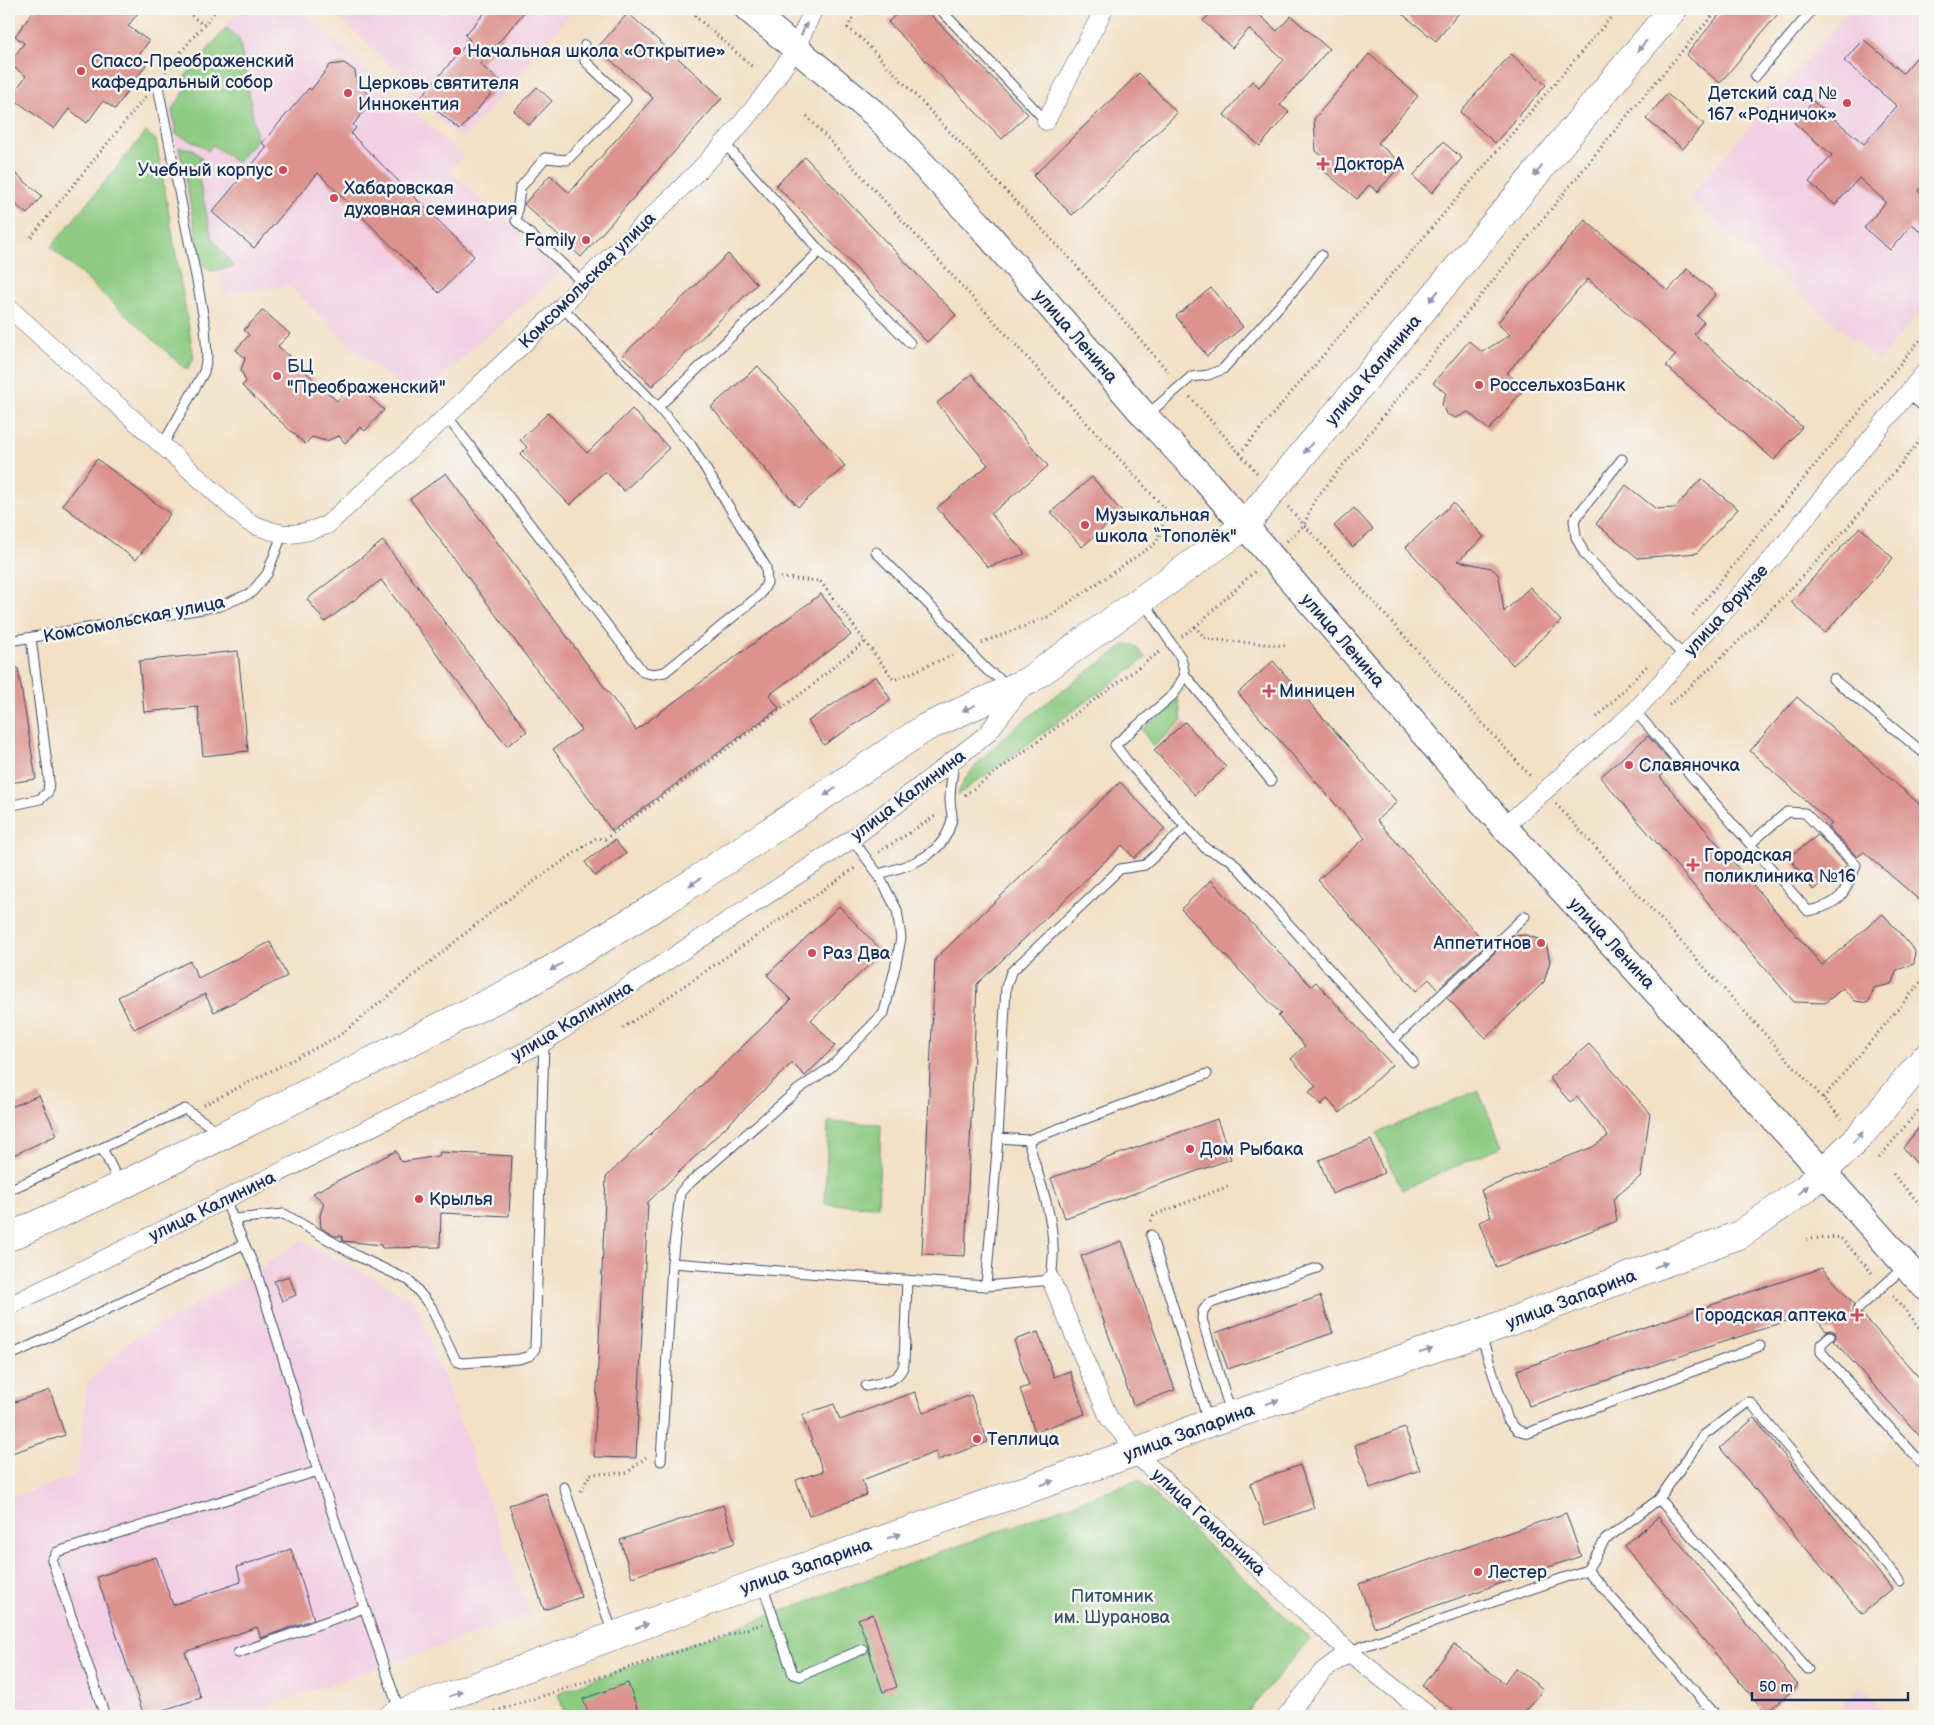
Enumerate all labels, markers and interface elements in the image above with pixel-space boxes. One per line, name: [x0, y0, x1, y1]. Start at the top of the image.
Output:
one-way arrow: [801, 22, 809, 36]
one-way arrow: [1636, 40, 1647, 53]
place label: Начальная школа «Открытие»: [467, 41, 726, 62]
marker: Начальная школа «Открытие»: [451, 45, 463, 57]
place label: Спасо-Преображенский кафедральный собор: [91, 51, 294, 93]
marker: Спасо-Преображенский кафедральный собор: [75, 65, 87, 77]
place label: Церковь святителя Иннокентия: [358, 73, 519, 115]
place label: Детский сад № 167 «Родничок»: [1707, 83, 1837, 125]
marker: Церковь святителя Иннокентия: [342, 87, 354, 99]
marker: Детский сад № 167 «Родничок»: [1841, 97, 1853, 109]
place label: ДокторА: [1334, 154, 1404, 175]
marker: ДокторА: [1316, 157, 1330, 171]
place label: Учебный корпус: [137, 160, 273, 181]
marker: Учебный корпус: [277, 164, 289, 176]
one-way arrow: [1532, 165, 1543, 178]
place label: Хабаровская духовная семинария: [344, 178, 517, 220]
marker: Хабаровская духовная семинария: [328, 192, 340, 204]
street label: Комсомольская улица: [515, 207, 660, 353]
place label: Family: [524, 230, 577, 251]
marker: Family: [580, 234, 592, 246]
street label: улица Ленина: [1029, 285, 1122, 388]
one-way arrow: [1428, 290, 1439, 303]
street label: улица Калинина: [1321, 310, 1426, 430]
place label: БЦ "Преображенский": [287, 356, 446, 398]
marker: БЦ "Преображенский": [271, 370, 283, 382]
place label: РоссельхозБанк: [1489, 375, 1626, 396]
marker: РоссельхозБанк: [1473, 379, 1485, 391]
one-way arrow: [1302, 441, 1313, 454]
place label: Музыкальная школа “Тополёк": [1095, 505, 1237, 547]
marker: Музыкальная школа “Тополёк": [1079, 519, 1091, 531]
street label: улица Фрунзе: [1680, 560, 1773, 660]
street label: улица Ленина: [1296, 589, 1389, 692]
street label: Комсомольская улица: [41, 591, 227, 647]
place label: Миницен: [1279, 681, 1355, 702]
marker: Миницен: [1263, 685, 1275, 697]
one-way arrow: [962, 704, 976, 712]
street label: улица Калинина: [847, 745, 970, 845]
place label: Славяночка: [1639, 755, 1741, 776]
marker: Славяночка: [1623, 759, 1635, 771]
one-way arrow: [823, 787, 837, 796]
place label: Городская поликлиника №16: [1704, 845, 1856, 887]
marker: Городская поликлиника №16: [1686, 858, 1700, 872]
one-way arrow: [688, 877, 701, 886]
street label: улица Ленина: [1564, 893, 1660, 994]
place label: Аппетитнов: [1432, 933, 1532, 954]
marker: Аппетитнов: [1535, 937, 1547, 949]
place label: Раз Два: [822, 943, 891, 964]
marker: Раз Два: [806, 947, 818, 959]
one-way arrow: [550, 962, 563, 971]
street label: улица Калинина: [508, 977, 637, 1066]
one-way arrow: [1851, 1132, 1863, 1144]
place label: Дом Рыбака: [1200, 1139, 1304, 1160]
marker: Дом Рыбака: [1184, 1143, 1196, 1155]
street label: улица Калинина: [145, 1167, 279, 1246]
one-way arrow: [1797, 1184, 1809, 1196]
place label: Крылья: [429, 1189, 493, 1210]
marker: Крылья: [413, 1193, 425, 1205]
one-way arrow: [1654, 1261, 1669, 1269]
street label: улица Запарина: [1503, 1265, 1640, 1334]
place label: Городская аптека: [1695, 1305, 1847, 1326]
marker: Городская аптека: [1851, 1309, 1863, 1321]
one-way arrow: [1419, 1347, 1434, 1355]
one-way arrow: [1265, 1398, 1280, 1406]
street label: улица Запарина: [1121, 1399, 1258, 1466]
place label: Теплица: [987, 1429, 1060, 1450]
marker: Теплица: [971, 1433, 983, 1445]
street label: улица Гамарника: [1147, 1464, 1270, 1581]
one-way arrow: [1040, 1478, 1055, 1486]
one-way arrow: [887, 1532, 902, 1540]
street label: улица Запарина: [738, 1534, 875, 1599]
place label: Лестер: [1487, 1562, 1547, 1583]
marker: Лестер: [1472, 1566, 1484, 1578]
park label: Питомник им. Шуранова: [1054, 1586, 1171, 1628]
one-way arrow: [635, 1622, 650, 1630]
scale bar: [1752, 1670, 1908, 1702]
text: 50 m: [1759, 1678, 1793, 1697]
one-way arrow: [449, 1690, 464, 1697]

